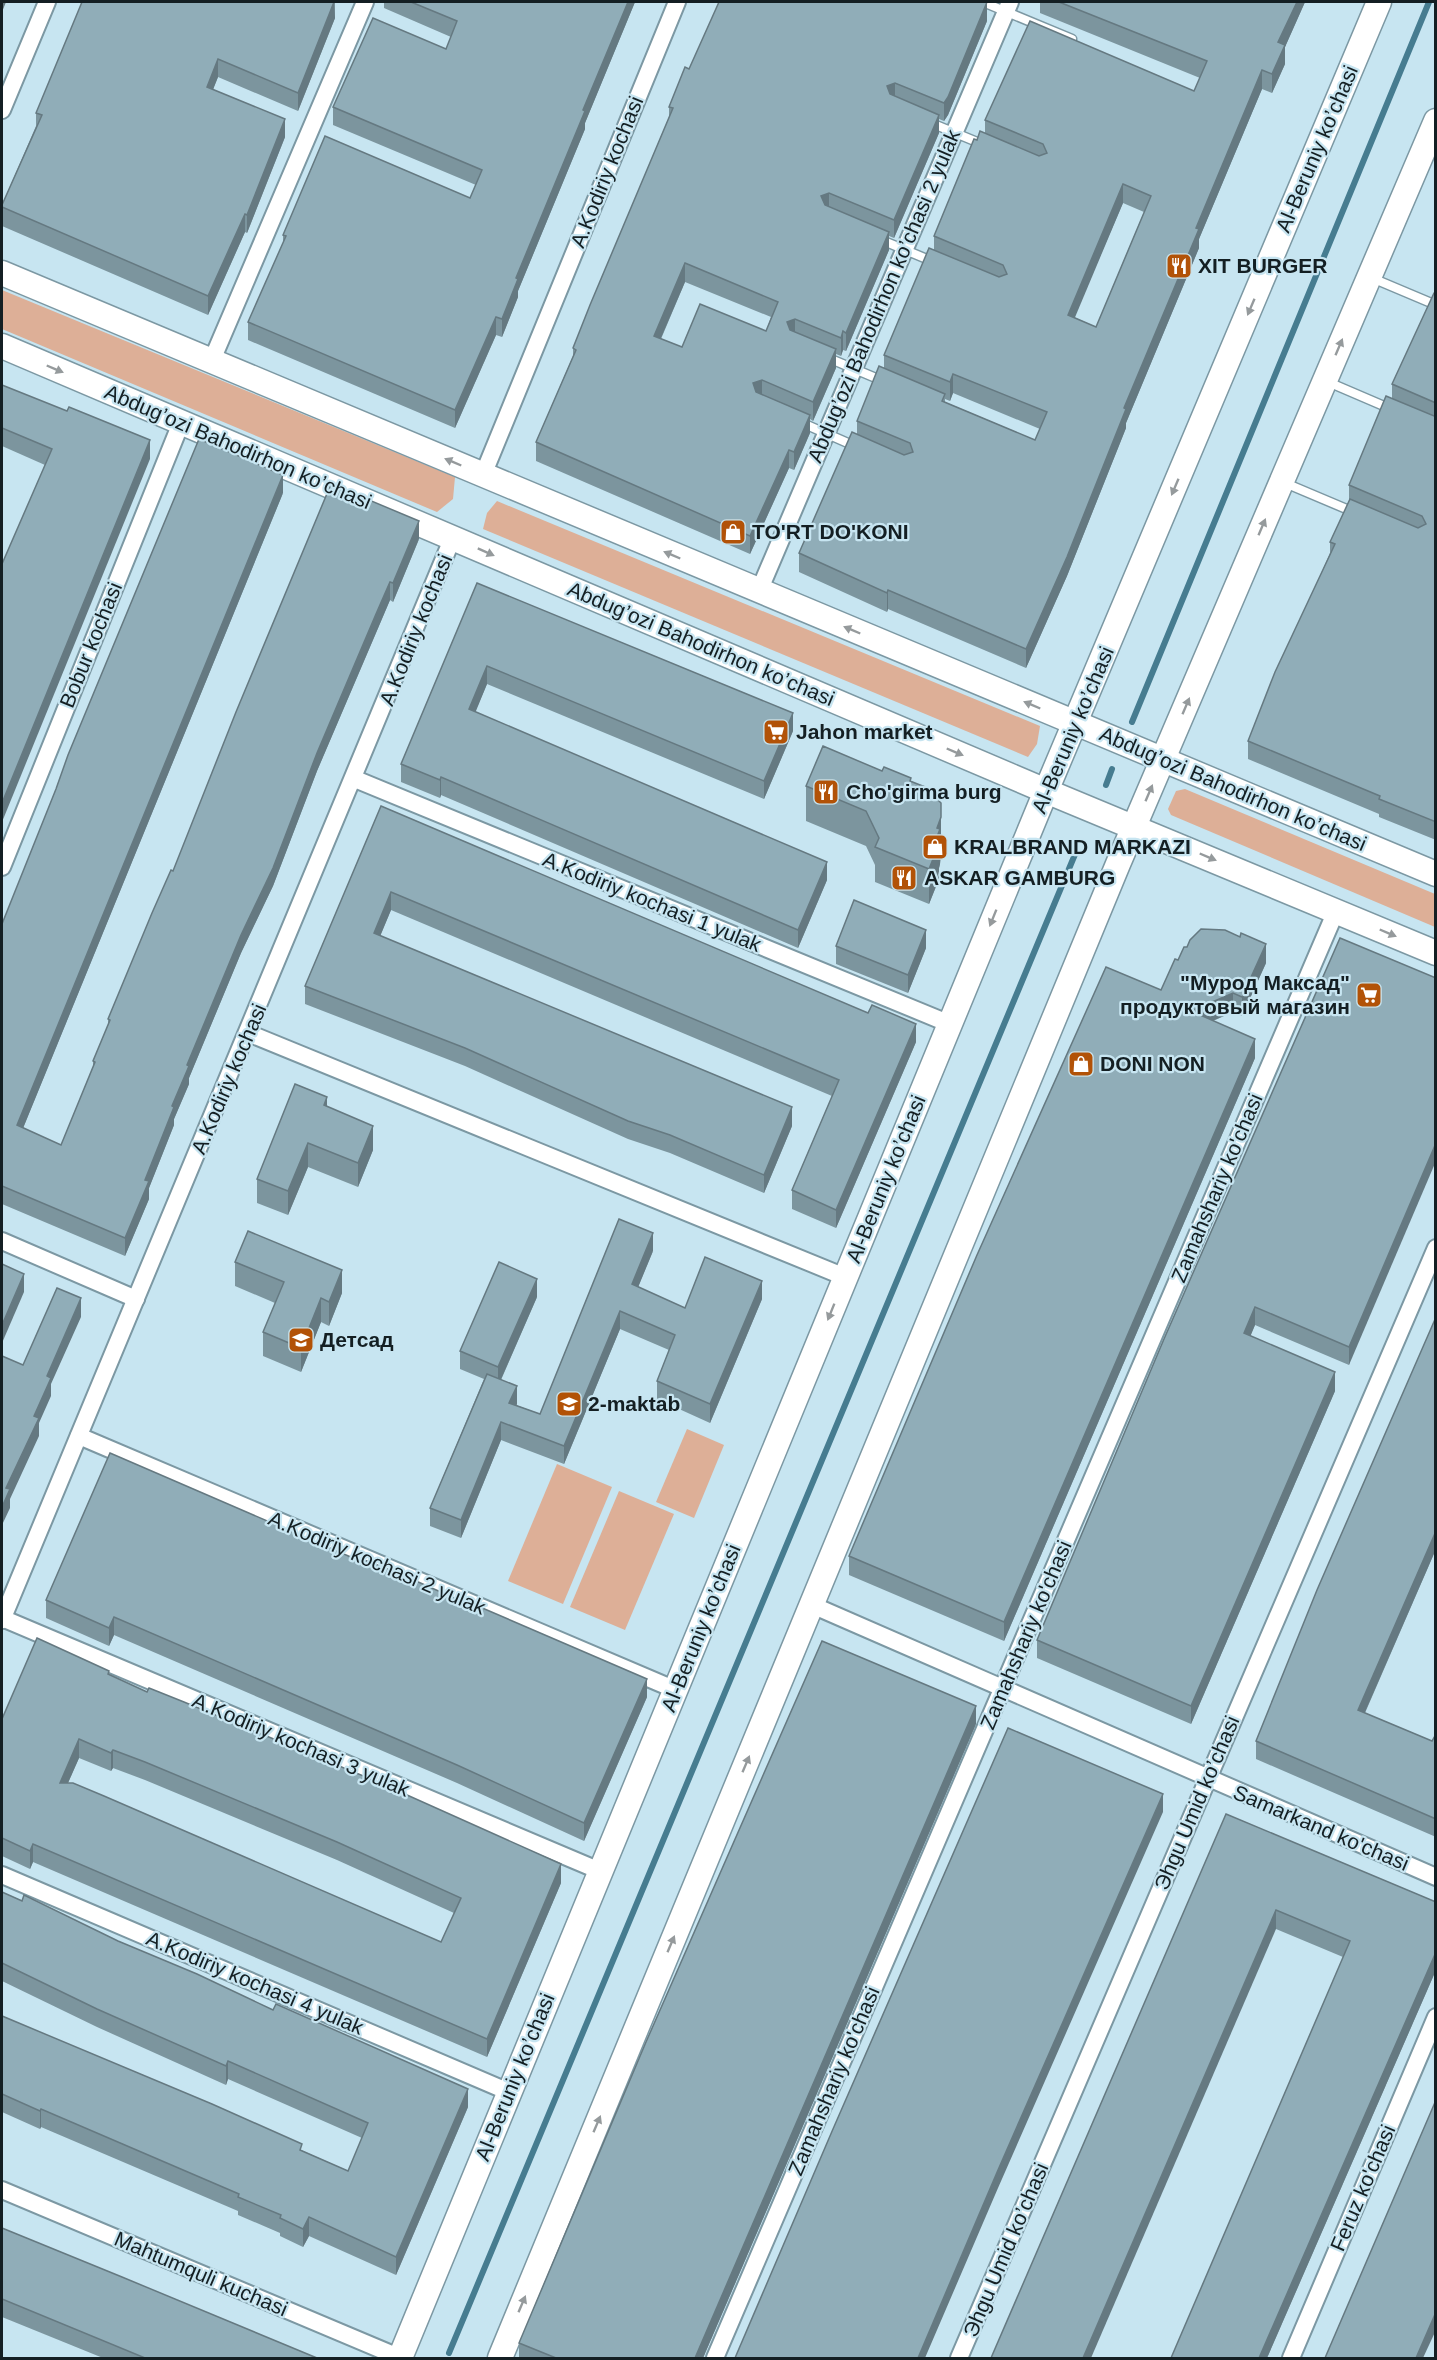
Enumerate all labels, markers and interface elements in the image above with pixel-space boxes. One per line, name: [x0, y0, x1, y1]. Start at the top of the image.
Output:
street label: Al-Beruniy ko’chasi: [1271, 62, 1362, 235]
street label: A.Kodiriy kochasi: [566, 93, 647, 251]
street label: Abdug’ozi Bahodirhon ko’chasi 2 yulak: [803, 125, 965, 466]
restaurant icon: XIT BURGER: [1164, 251, 1194, 281]
place label: XIT BURGER: [1198, 254, 1328, 277]
one-way arrow: [1246, 299, 1256, 317]
one-way arrow: [1334, 338, 1344, 356]
one-way arrow: [47, 364, 65, 374]
street label: Abdug’ozi Bahodirhon ko’chasi: [102, 380, 375, 513]
one-way arrow: [444, 457, 462, 467]
one-way arrow: [1170, 478, 1179, 496]
shop icon: TO'RT DO'KONI: [718, 517, 748, 547]
one-way arrow: [1258, 518, 1267, 535]
place label: TO'RT DO'KONI: [752, 520, 909, 543]
one-way arrow: [477, 548, 495, 558]
one-way arrow: [663, 550, 680, 559]
street label: A.Kodiriy kochasi: [375, 551, 456, 709]
street label: Abdug’ozi Bahodirhon ko’chasi: [565, 577, 838, 710]
street label: Bobur kochasi: [55, 579, 126, 711]
one-way arrow: [842, 625, 860, 635]
street label: Al-Beruniy ko’chasi: [1027, 643, 1118, 816]
one-way arrow: [1182, 697, 1191, 715]
one-way arrow: [1022, 700, 1040, 710]
supermarket icon: Jahon market: [761, 717, 791, 747]
place label: Jahon market: [796, 720, 933, 743]
street label: Abdug’ozi Bahodirhon ko’chasi: [1097, 722, 1370, 855]
one-way arrow: [946, 748, 964, 758]
restaurant icon: Cho'girma burg: [811, 777, 841, 807]
place label: Cho'girma burg: [846, 780, 1002, 803]
one-way arrow: [1144, 784, 1154, 802]
shop icon: KRALBRAND MARKAZI: [920, 832, 950, 862]
place label: KRALBRAND MARKAZI: [954, 835, 1191, 858]
street label: A.Kodiriy kochasi 1 yulak: [540, 847, 765, 956]
one-way arrow: [1200, 852, 1218, 862]
restaurant icon: ASKAR GAMBURG: [889, 863, 919, 893]
place label: ASKAR GAMBURG: [924, 866, 1115, 889]
one-way arrow: [988, 909, 997, 927]
one-way arrow: [1379, 929, 1397, 938]
place label: "Мурод Максад" продуктовый магазин: [1120, 971, 1350, 1018]
supermarket icon: "Мурод Максад" продуктовый магазин: [1354, 980, 1384, 1010]
street label: A.Kodiriy kochasi: [186, 1000, 271, 1157]
shop icon: DONI NON: [1066, 1049, 1096, 1079]
place label: DONI NON: [1100, 1052, 1205, 1075]
street label: Zamahshariy ko'chasi: [1166, 1090, 1267, 1285]
street label: Al-Beruniy ko’chasi: [841, 1092, 930, 1266]
one-way arrow: [826, 1303, 835, 1321]
school or university icon: Детсад: [286, 1325, 316, 1355]
place label: Детсад: [320, 1328, 394, 1351]
school or university icon: 2-maktab: [554, 1389, 584, 1419]
place label: 2-maktab: [588, 1392, 680, 1415]
street label: A.Kodiriy kochasi 2 yulak: [265, 1506, 490, 1619]
street label: Zamahshariy ko'chasi: [975, 1537, 1076, 1732]
street label: Al-Beruniy ko’chasi: [656, 1541, 745, 1715]
street label: A.Kodiriy kochasi 3 yulak: [189, 1688, 414, 1801]
street label: Эhgu Umid ko’chasi: [1149, 1712, 1244, 1893]
one-way arrow: [742, 1755, 751, 1773]
street label: Samarkand ko'chasi: [1230, 1780, 1412, 1875]
street label: A.Kodiriy kochasi 4 yulak: [143, 1926, 368, 2039]
one-way arrow: [666, 1935, 676, 1953]
street label: Zamahshariy ko'chasi: [783, 1983, 884, 2178]
street label: Al-Beruniy ko’chasi: [470, 1990, 559, 2164]
one-way arrow: [592, 2115, 602, 2133]
street label: Feruz ko'chasi: [1326, 2121, 1399, 2254]
street label: Эhgu Umid ko’chasi: [958, 2159, 1053, 2340]
street label: Mahtumquli kuchasi: [111, 2227, 291, 2320]
one-way arrow: [517, 2295, 527, 2313]

